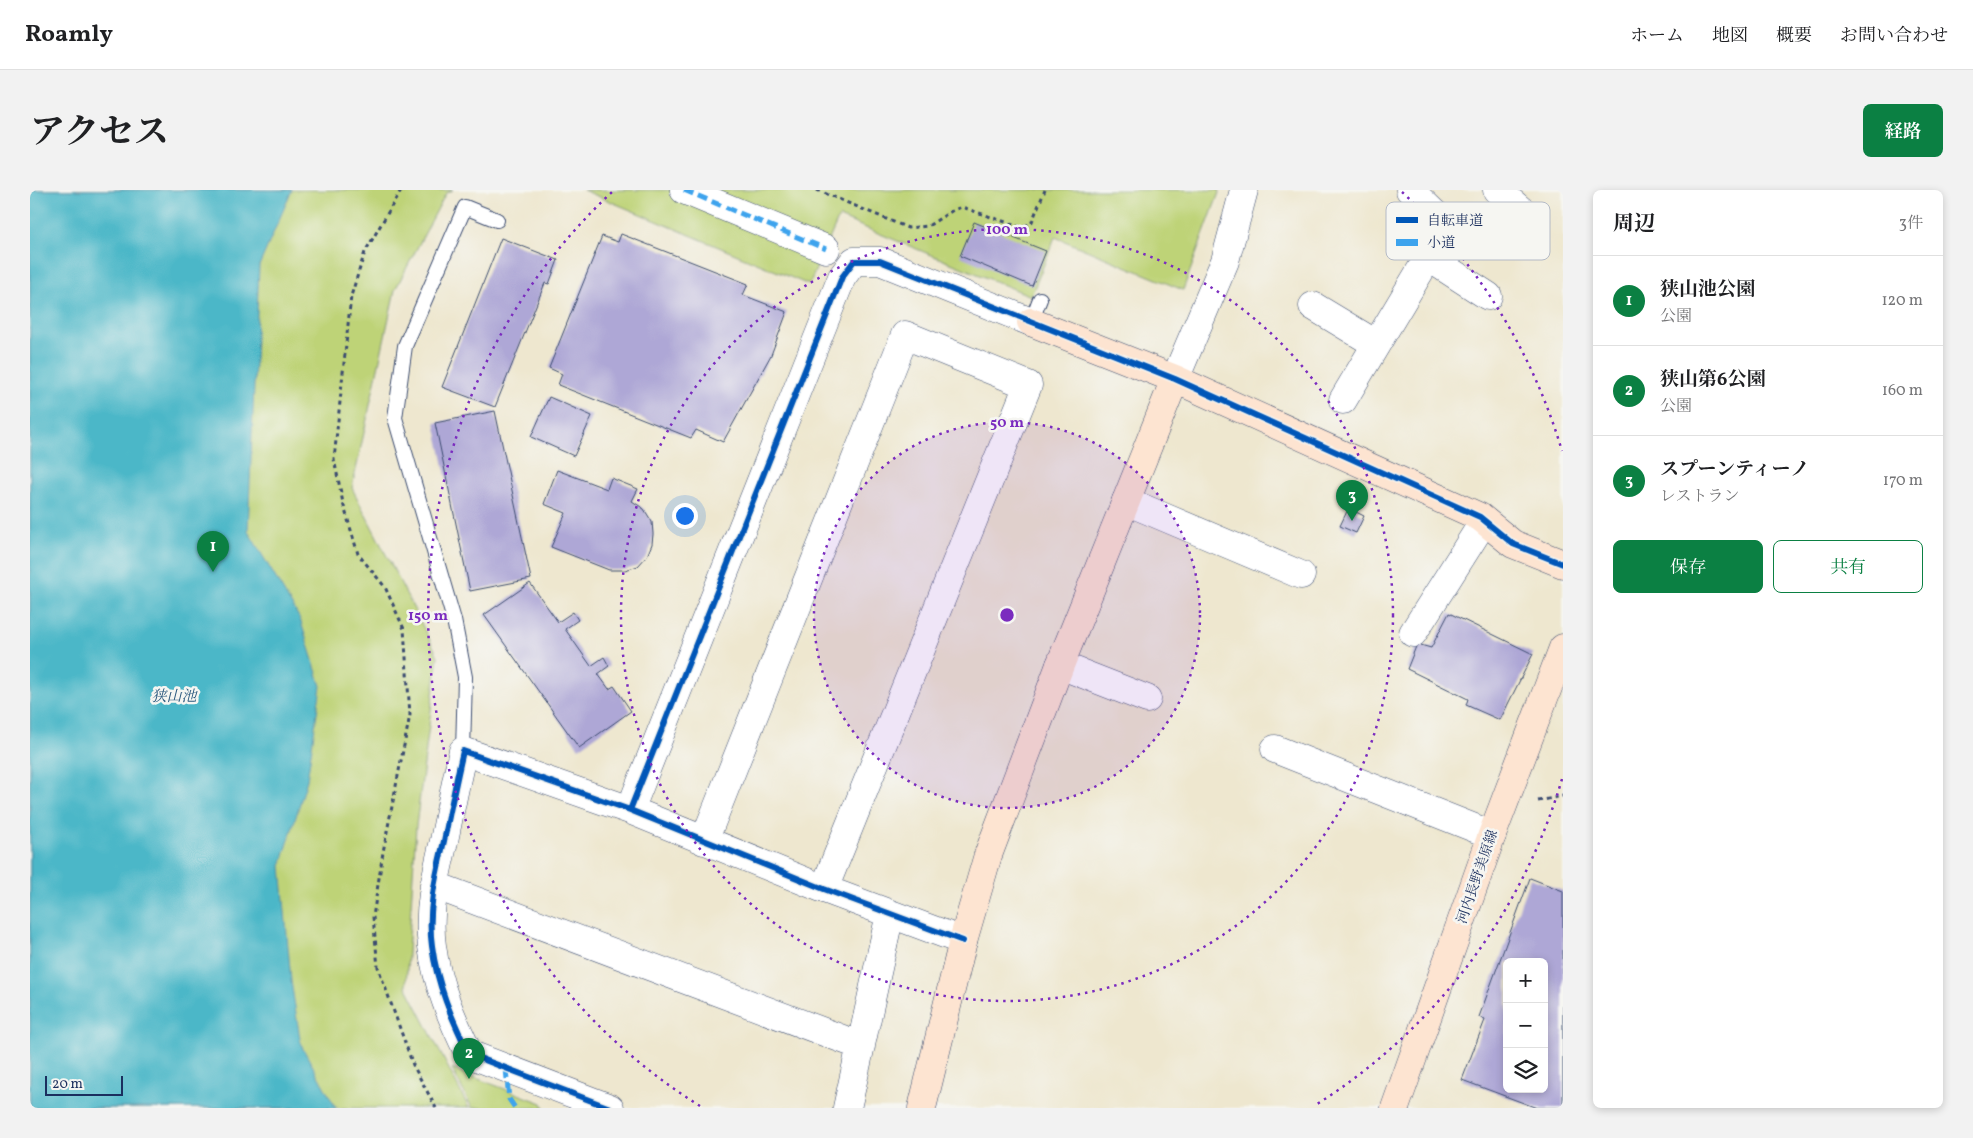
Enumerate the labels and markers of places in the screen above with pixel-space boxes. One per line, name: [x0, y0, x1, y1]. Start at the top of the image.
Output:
pin: 3: [1336, 480, 1368, 521]
pin: 1: [197, 531, 229, 572]
centre of rings: [998, 606, 1016, 624]
pin: 2: [453, 1038, 485, 1079]

